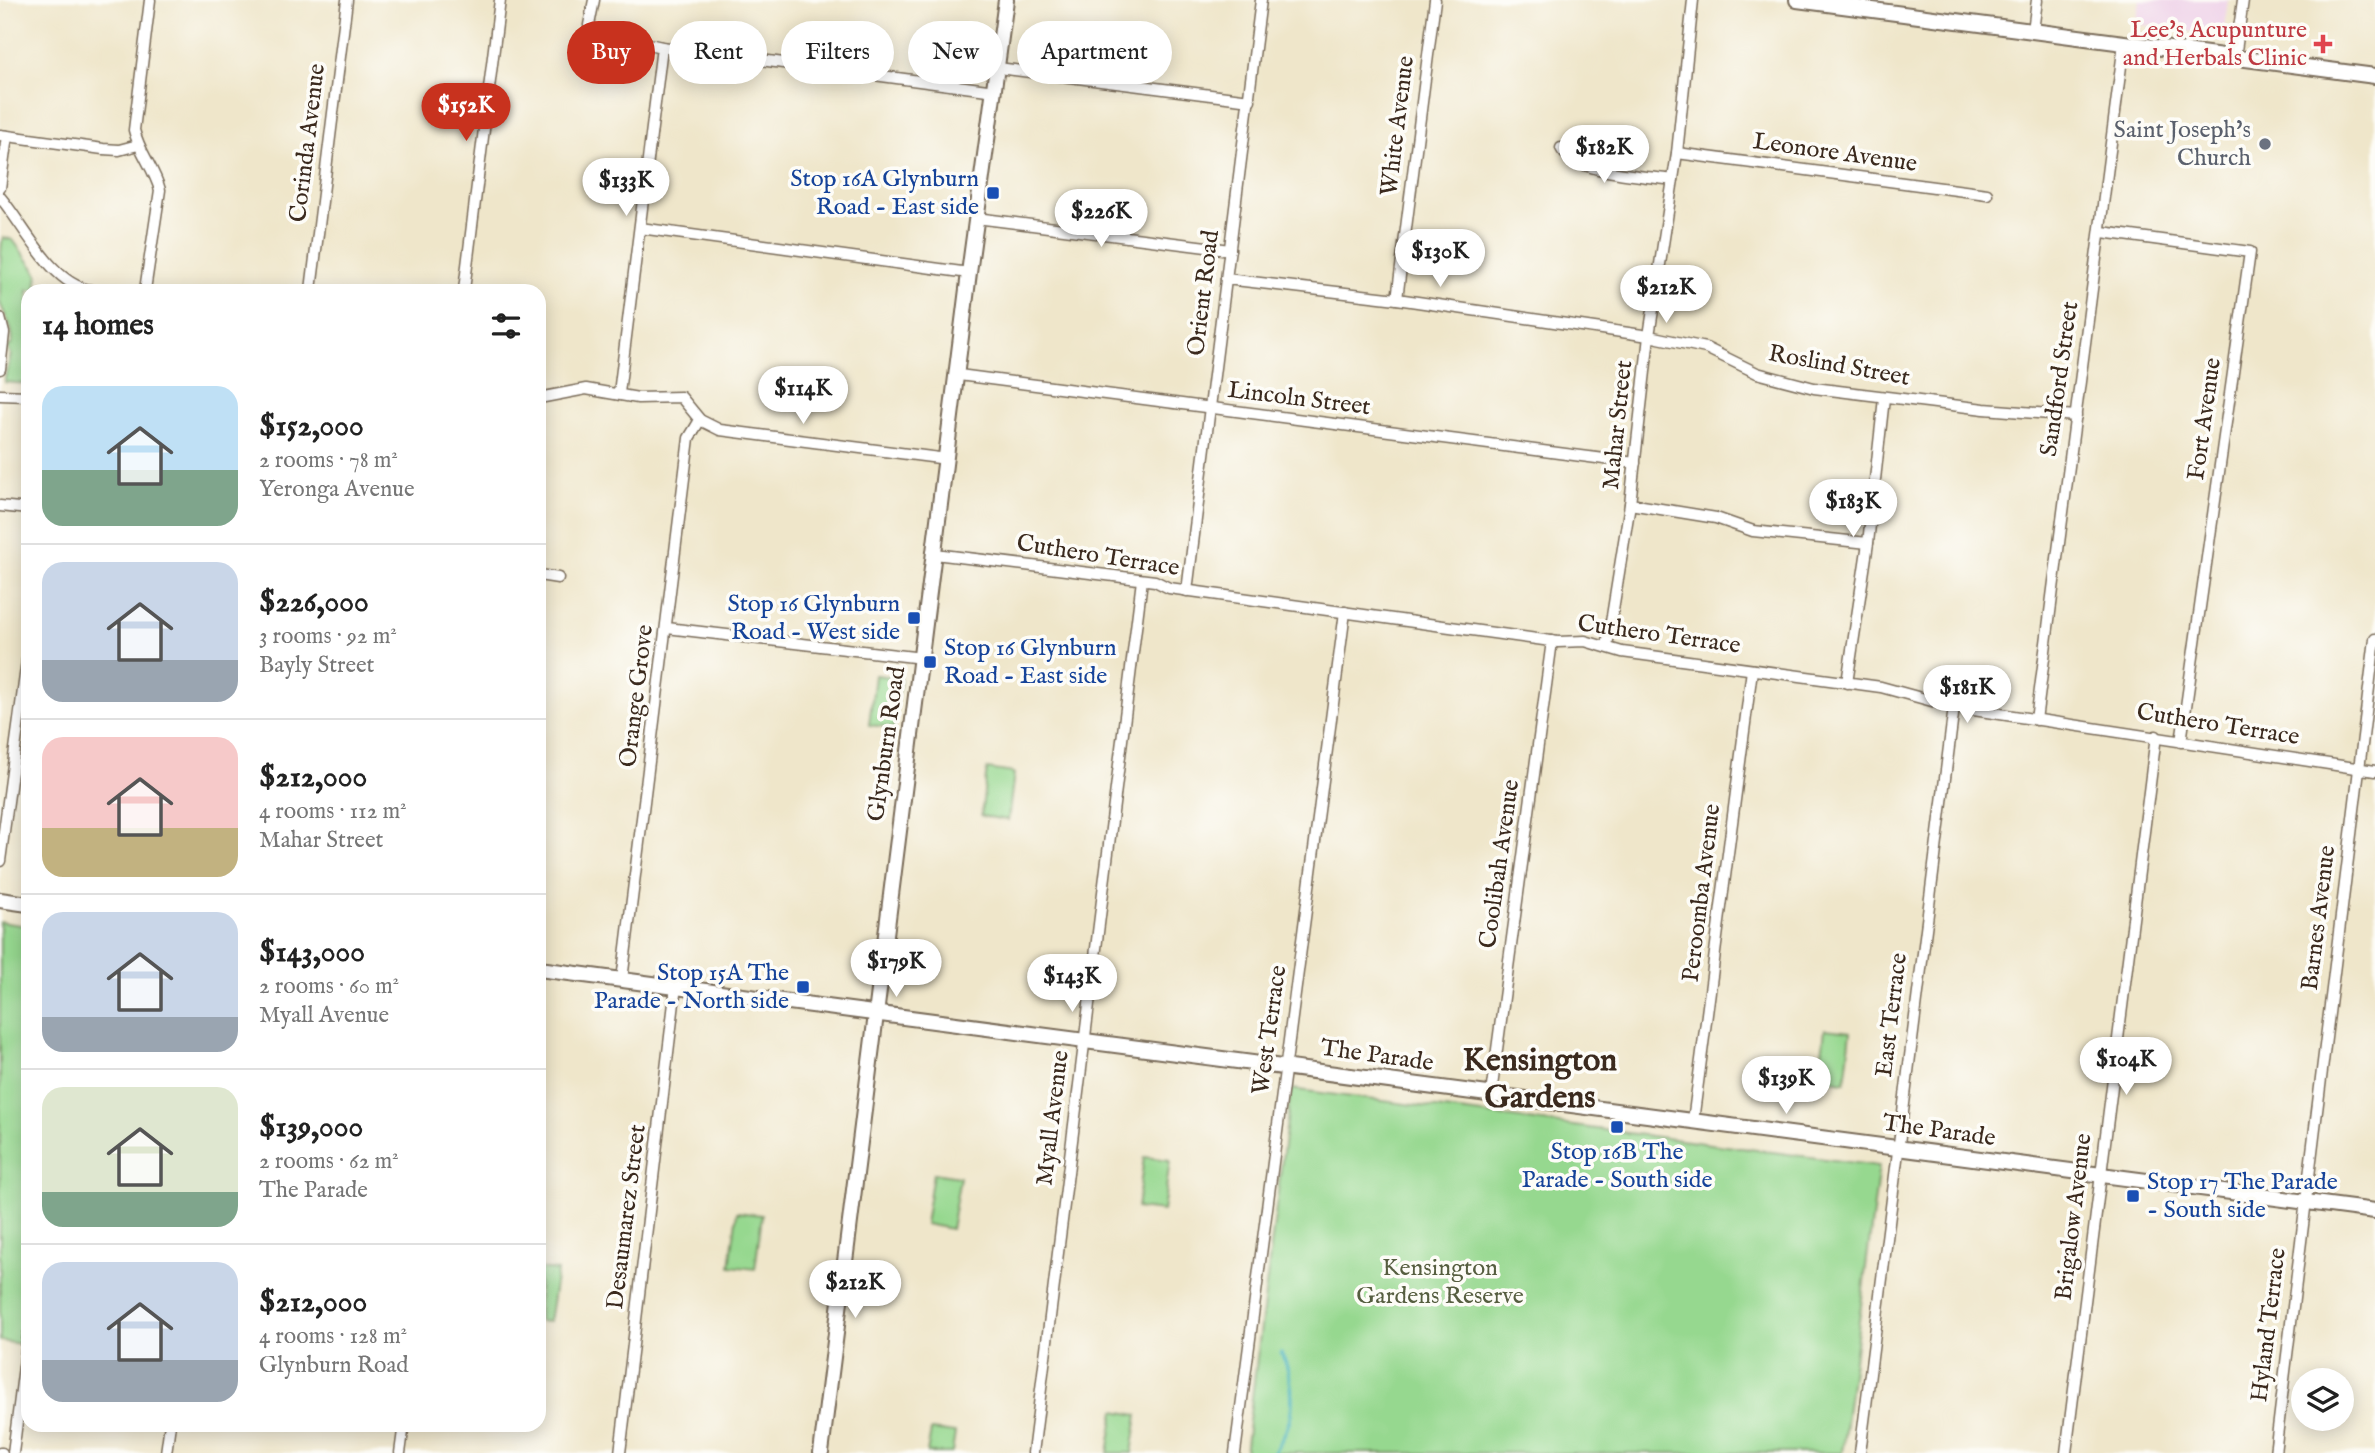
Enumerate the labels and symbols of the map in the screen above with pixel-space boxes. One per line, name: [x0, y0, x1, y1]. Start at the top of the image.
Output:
place label: Lee's Acupunture and Herbals Clinic: [2123, 15, 2307, 74]
marker: Lee's Acupunture and Herbals Clinic: [2313, 34, 2333, 54]
street label: White Avenue: [1374, 54, 1422, 198]
street label: Corinda Avenue: [283, 62, 333, 224]
pin: $152K: [417, 83, 515, 143]
place label: Saint Joseph's Church: [2114, 115, 2251, 174]
pin: $182K: [1555, 125, 1653, 185]
street label: Leonore Avenue: [1751, 126, 1919, 180]
marker: Saint Joseph's Church: [2257, 136, 2273, 152]
pin: $133K: [577, 158, 675, 218]
place label: Stop 16A Glynburn Road - East side: [790, 164, 979, 223]
marker: Stop 16A Glynburn Road - East side: [985, 185, 1001, 201]
pin: $226K: [1052, 190, 1150, 249]
street label: Orient Road: [1181, 228, 1227, 358]
pin: $130K: [1391, 230, 1489, 289]
pin: $212K: [1617, 266, 1715, 325]
street label: Sandford Street: [2034, 300, 2086, 458]
street label: Roslind Street: [1766, 338, 1912, 394]
street label: Fort Avenue: [2181, 356, 2229, 482]
street label: Mahar Street: [1596, 359, 1640, 491]
pin: $114K: [754, 366, 852, 426]
street label: Lincoln Street: [1226, 375, 1372, 423]
pin: $183K: [1804, 480, 1902, 539]
street label: Cuthero Terrace: [1014, 528, 1182, 584]
place label: Stop 16 Glynburn Road - West side: [727, 589, 900, 648]
street label: Cuthero Terrace: [1576, 608, 1742, 662]
marker: Stop 16 Glynburn Road - West side: [906, 610, 922, 626]
street label: Orange Grove: [613, 623, 661, 769]
place label: Stop 16 Glynburn Road - East side: [944, 633, 1117, 692]
marker: Stop 16 Glynburn Road - East side: [922, 654, 938, 670]
street label: Glynburn Road: [861, 664, 913, 823]
pin: $181K: [1918, 666, 2016, 725]
street label: Cuthero Terrace: [2134, 697, 2302, 753]
street label: Coolibah Avenue: [1473, 777, 1527, 951]
street label: Peroomba Avenue: [1676, 802, 1728, 984]
street label: Barnes Avenue: [2295, 844, 2343, 992]
pin: $179K: [847, 940, 945, 999]
street label: East Terrace: [1869, 951, 1915, 1079]
pin: $143K: [1023, 954, 1121, 1014]
place label: Stop 15A The Parade - North side: [594, 958, 789, 1017]
street label: West Terrace: [1246, 963, 1294, 1097]
marker: Stop 15A The Parade - North side: [795, 979, 811, 995]
street label: The Parade: [1319, 1033, 1435, 1079]
pin: $104K: [2077, 1038, 2175, 1097]
district label: Kensington Gardens: [1463, 1041, 1617, 1119]
street label: Myall Avenue: [1029, 1049, 1077, 1187]
pin: $139K: [1737, 1056, 1835, 1116]
street label: The Parade: [1881, 1108, 1997, 1154]
marker: Stop 16B The Parade - South side: [1609, 1119, 1625, 1135]
street label: Desaumarez Street: [600, 1123, 654, 1311]
street label: Brigalow Avenue: [2048, 1132, 2100, 1302]
place label: Stop 16B The Parade - South side: [1521, 1137, 1713, 1196]
place label: Stop 17 The Parade - South side: [2147, 1167, 2338, 1226]
marker: Stop 17 The Parade - South side: [2125, 1188, 2141, 1204]
street label: Hyland Terrace: [2244, 1246, 2294, 1404]
park label: Kensington Gardens Reserve: [1356, 1253, 1524, 1312]
pin: $212K: [806, 1260, 904, 1320]

